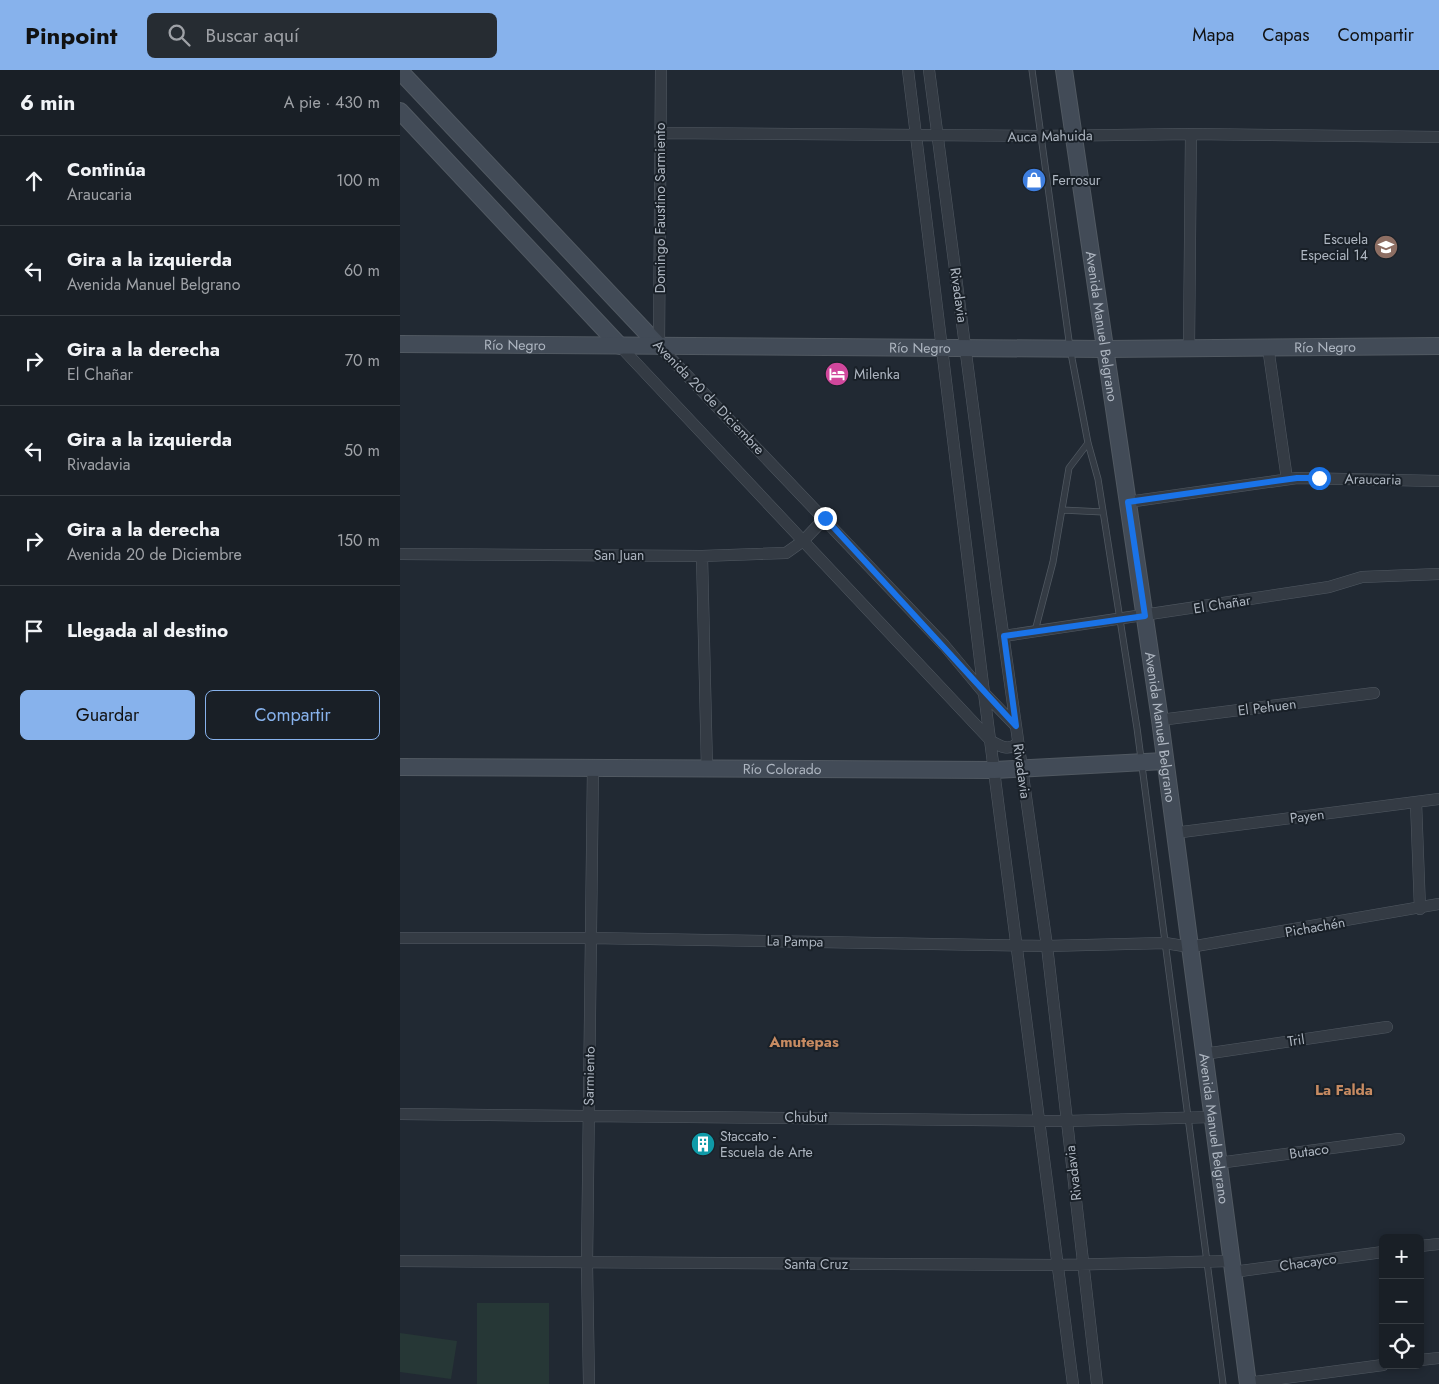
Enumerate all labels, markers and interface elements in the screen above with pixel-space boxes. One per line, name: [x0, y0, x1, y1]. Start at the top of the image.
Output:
search box: [147, 13, 497, 58]
text: Pinpoint: [25, 18, 117, 53]
icon: search: [165, 21, 193, 49]
text: Buscar aquí: [205, 22, 299, 49]
text: Mapa: [1192, 22, 1234, 48]
text: Capas: [1262, 22, 1310, 48]
text: Compartir: [1338, 22, 1414, 48]
text: 6 min: [20, 88, 75, 118]
text: A pie · 430 m: [284, 91, 380, 114]
street label: Domingo Faustino Sarmiento: [650, 122, 670, 293]
street label: Auca Mahuida: [1007, 125, 1093, 147]
text: Continúa: [67, 156, 146, 183]
icon: ahead: [20, 167, 48, 195]
shop icon: Ferrosur: [1021, 167, 1047, 193]
text: 100 m: [336, 169, 380, 192]
place label: Ferrosur: [1052, 170, 1101, 190]
text: Araucaria: [67, 183, 132, 206]
place label: Escuela Especial 14: [1301, 229, 1368, 265]
school or university icon: Escuela Especial 14: [1373, 234, 1399, 260]
text: Gira a la izquierda: [67, 246, 232, 273]
street label: Avenida Manuel Belgrano: [1081, 250, 1123, 403]
icon: left: [20, 257, 48, 285]
text: 60 m: [344, 259, 380, 282]
street label: Rivadavia: [945, 266, 973, 324]
text: Avenida Manuel Belgrano: [67, 273, 240, 296]
street label: Río Negro: [484, 335, 546, 355]
street label: Avenida 20 de Diciembre: [649, 335, 769, 459]
text: Gira a la derecha: [67, 336, 220, 363]
street label: Río Negro: [889, 337, 951, 358]
street label: Río Negro: [1294, 337, 1356, 357]
icon: right: [20, 347, 48, 375]
text: 70 m: [345, 349, 380, 372]
hotel icon: Milenka: [824, 361, 850, 387]
text: El Chañar: [67, 363, 133, 386]
place label: Milenka: [854, 364, 900, 384]
text: Gira a la izquierda: [67, 426, 232, 453]
icon: left: [20, 437, 48, 465]
text: 50 m: [344, 439, 380, 462]
text: Rivadavia: [67, 453, 131, 476]
route start: [1308, 467, 1331, 490]
street label: Araucaria: [1344, 469, 1402, 489]
route end: [814, 507, 837, 530]
text: Gira a la derecha: [67, 516, 220, 543]
icon: right: [20, 527, 48, 555]
text: 150 m: [337, 529, 380, 552]
text: Avenida 20 de Diciembre: [67, 543, 242, 566]
street label: San Juan: [594, 545, 644, 565]
street label: El Chañar: [1192, 590, 1252, 618]
icon: arrive: [20, 617, 48, 645]
text: Llegada al destino: [67, 617, 228, 644]
street label: Avenida Manuel Belgrano: [1140, 650, 1181, 804]
button: Guardar: [20, 690, 195, 740]
button: Compartir: [205, 690, 380, 740]
street label: El Pehuen: [1237, 693, 1297, 721]
street label: Rivadavia: [1008, 742, 1036, 800]
street label: Río Colorado: [743, 759, 822, 779]
street label: Payen: [1289, 804, 1325, 828]
street label: Pichachén: [1283, 912, 1347, 942]
street label: La Pampa: [766, 931, 824, 951]
street label: Tril: [1286, 1029, 1306, 1051]
district label: Amutepas: [768, 1031, 839, 1053]
street label: Sarmiento: [578, 1046, 600, 1106]
street label: Avenida Manuel Belgrano: [1194, 1052, 1234, 1205]
district label: La Falda: [1315, 1079, 1373, 1101]
street label: Chubut: [785, 1107, 828, 1127]
place label: Staccato - Escuela de Arte: [720, 1126, 813, 1162]
building icon: Staccato - Escuela de Arte: [690, 1131, 716, 1157]
street label: Butaco: [1288, 1138, 1330, 1164]
street label: Rivadavia: [1060, 1144, 1086, 1202]
map controls: [1379, 1234, 1424, 1369]
button: +: [1379, 1234, 1424, 1279]
street label: Chacayco: [1278, 1248, 1338, 1276]
street label: Santa Cruz: [784, 1254, 849, 1274]
button: −: [1379, 1279, 1424, 1324]
button: locate: [1379, 1324, 1424, 1369]

